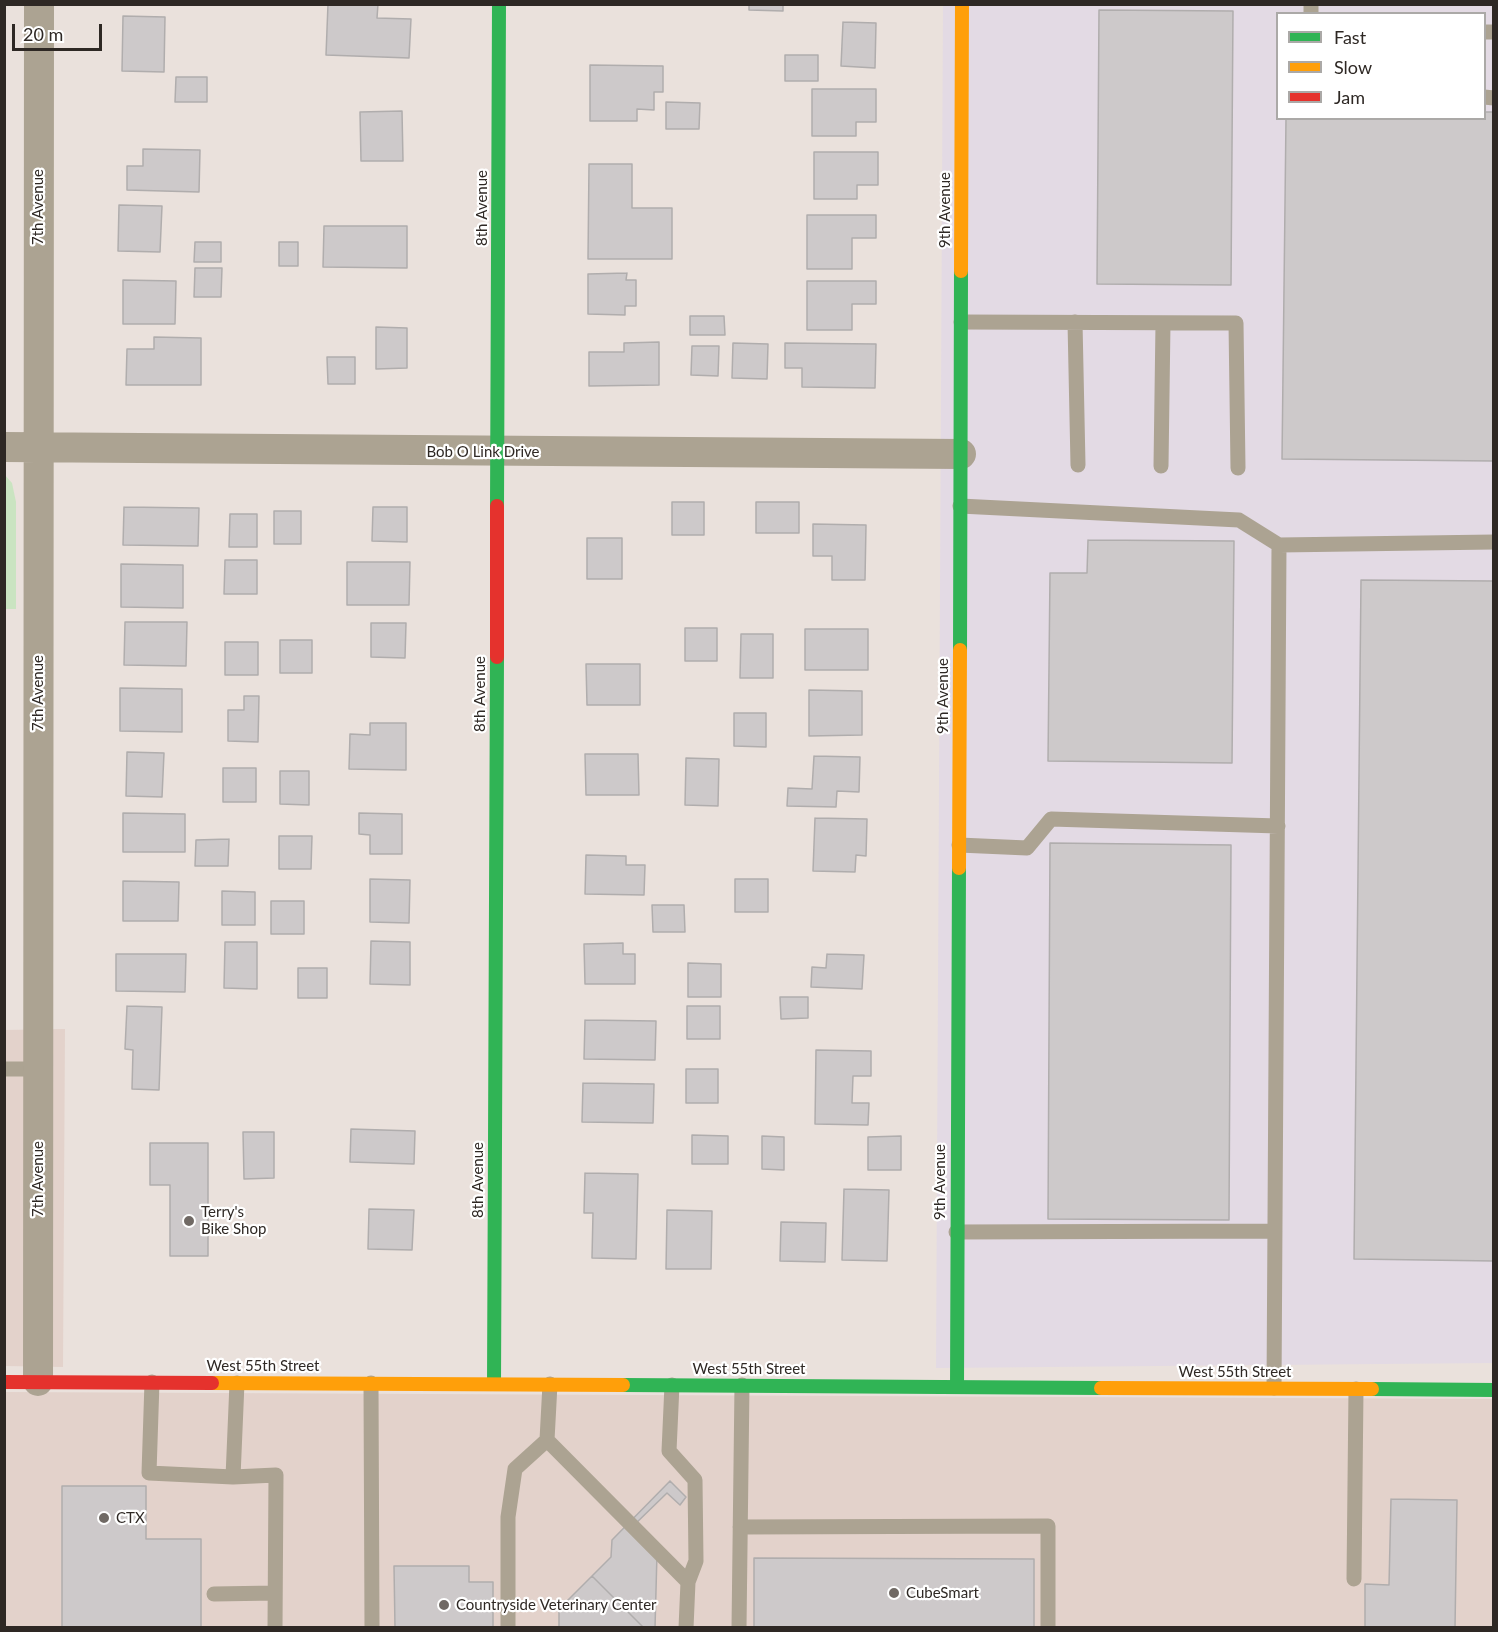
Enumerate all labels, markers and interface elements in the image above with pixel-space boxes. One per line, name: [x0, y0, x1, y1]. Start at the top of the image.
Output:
scale bar: [15, 12, 105, 50]
legend: [1276, 12, 1486, 120]
text: 20 m: [23, 23, 63, 45]
text: Fast: [1334, 26, 1366, 48]
text: Slow: [1334, 56, 1372, 78]
text: Jam: [1334, 86, 1365, 108]
street label: 7th Avenue: [29, 169, 47, 245]
street label: 8th Avenue: [473, 170, 491, 246]
street label: 9th Avenue: [936, 172, 954, 248]
street label: Bob O Link Drive: [426, 443, 540, 461]
street label: 7th Avenue: [29, 655, 47, 731]
street label: 8th Avenue: [471, 656, 489, 732]
street label: 9th Avenue: [934, 658, 952, 734]
street label: 7th Avenue: [29, 1141, 47, 1217]
street label: 8th Avenue: [469, 1142, 487, 1218]
street label: 9th Avenue: [931, 1144, 949, 1220]
place label: Terry's Bike Shop: [201, 1203, 266, 1238]
marker: Terry's Bike Shop: [182, 1214, 196, 1228]
street label: West 55th Street: [207, 1357, 319, 1375]
street label: West 55th Street: [693, 1360, 805, 1378]
street label: West 55th Street: [1179, 1363, 1291, 1381]
place label: CTX: [116, 1509, 145, 1527]
marker: CTX: [97, 1511, 111, 1525]
place label: CubeSmart: [906, 1584, 979, 1602]
marker: CubeSmart: [887, 1586, 901, 1600]
place label: Countryside Veterinary Center: [456, 1596, 657, 1614]
marker: Countryside Veterinary Center: [437, 1598, 451, 1612]

